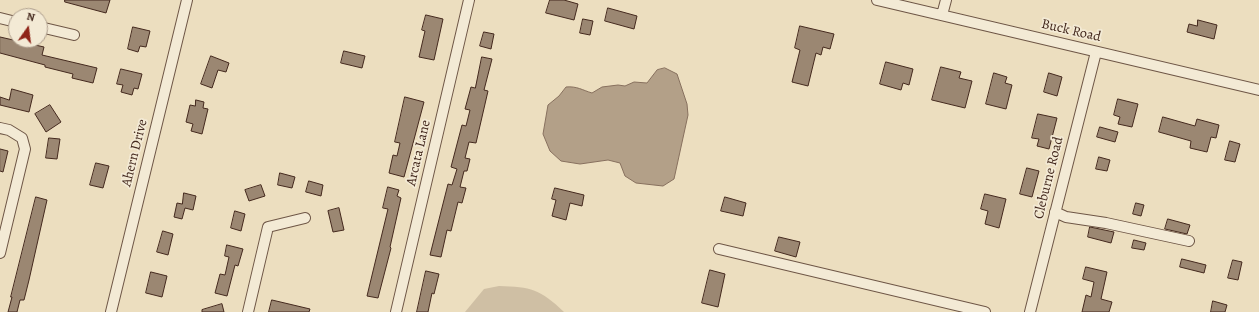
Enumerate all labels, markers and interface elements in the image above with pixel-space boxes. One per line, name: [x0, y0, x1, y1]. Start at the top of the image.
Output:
north arrow: [8, 8, 48, 48]
text: N: [25, 9, 36, 25]
street label: Buck Road: [1040, 16, 1102, 46]
street label: Ahern Drive: [119, 118, 151, 188]
street label: Arcata Lane: [403, 119, 435, 187]
street label: Cleburne Road: [1031, 135, 1067, 221]

